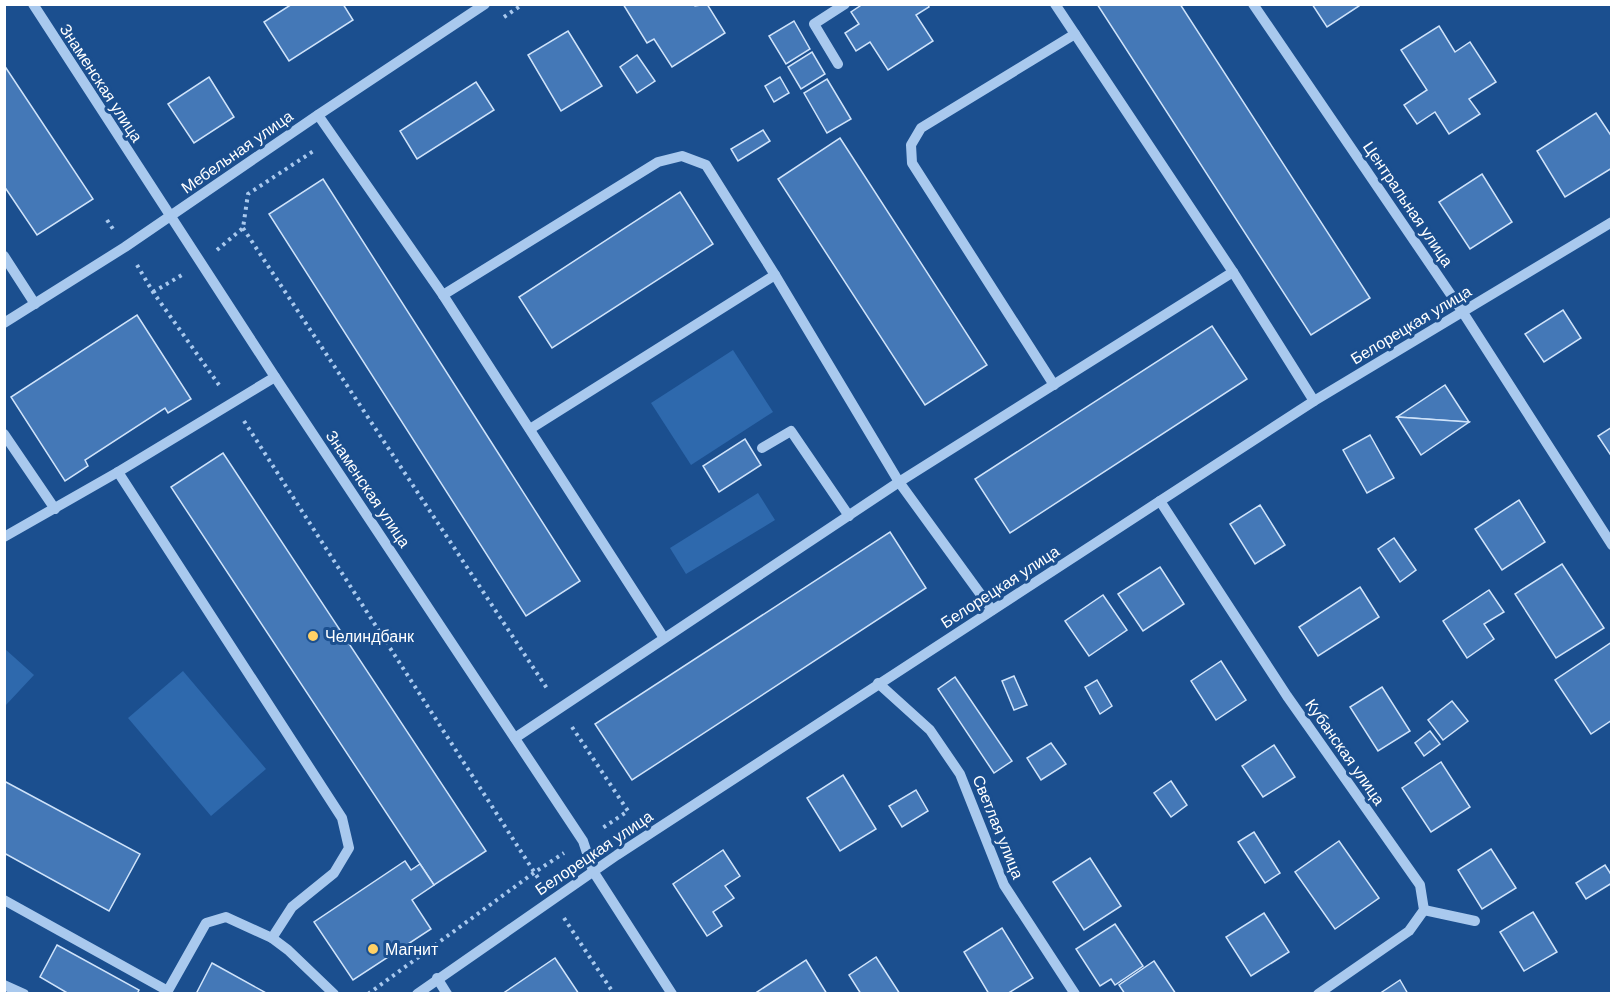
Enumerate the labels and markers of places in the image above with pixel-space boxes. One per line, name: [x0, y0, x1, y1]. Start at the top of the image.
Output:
place label: Челиндбанк: [325, 626, 415, 647]
marker: Челиндбанк: [306, 629, 320, 643]
place label: Магнит: [385, 939, 439, 960]
marker: Магнит: [366, 942, 380, 956]

